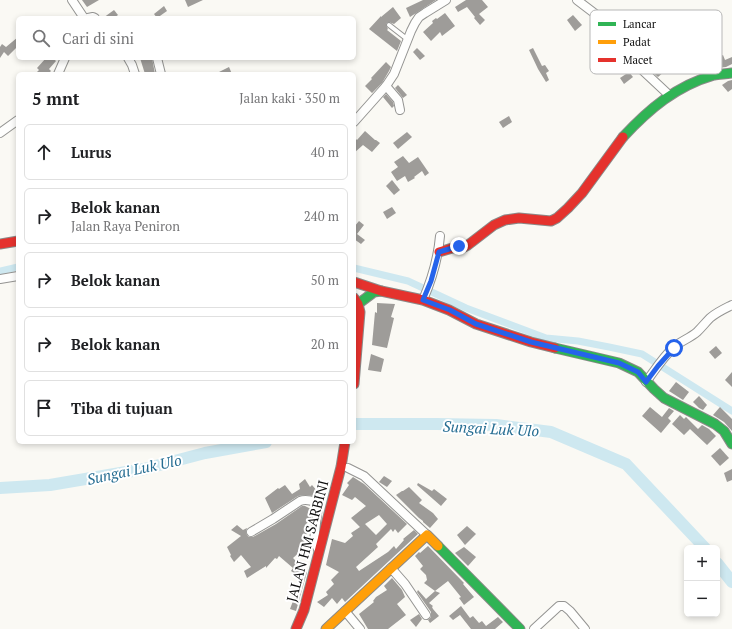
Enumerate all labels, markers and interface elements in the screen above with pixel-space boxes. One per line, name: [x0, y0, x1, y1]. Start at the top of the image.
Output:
legend: [590, 10, 722, 74]
search box: [16, 16, 356, 60]
text: Lancar: [623, 17, 657, 31]
icon: search: [30, 27, 52, 49]
text: Cari di sini: [62, 28, 134, 48]
text: Padat: [623, 35, 651, 49]
text: Macet: [623, 53, 653, 67]
text: 5 mnt: [32, 87, 80, 110]
text: Jalan kaki · 350 m: [239, 89, 340, 107]
icon: ahead: [33, 141, 55, 163]
text: Lurus: [71, 142, 112, 162]
text: 40 m: [311, 143, 339, 161]
text: Belok kanan: [71, 197, 160, 217]
icon: right: [33, 205, 55, 227]
text: 240 m: [304, 207, 339, 225]
text: Jalan Raya Peniron: [71, 217, 180, 235]
route end: [450, 237, 468, 255]
icon: right: [33, 269, 55, 291]
text: Belok kanan: [71, 270, 160, 290]
text: 50 m: [311, 271, 339, 289]
icon: right: [33, 333, 55, 355]
text: Belok kanan: [71, 334, 160, 354]
text: 20 m: [311, 335, 339, 353]
route start: [665, 339, 683, 357]
icon: arrive: [33, 397, 55, 419]
text: Tiba di tujuan: [71, 398, 173, 418]
water label: Sungai Luk Ulo: [442, 415, 540, 441]
water label: Sungai Luk Ulo: [85, 449, 184, 489]
street label: JALAN HM SARBINI: [282, 478, 332, 604]
map controls: [684, 545, 720, 617]
button: +: [684, 545, 720, 581]
button: −: [684, 581, 720, 617]

